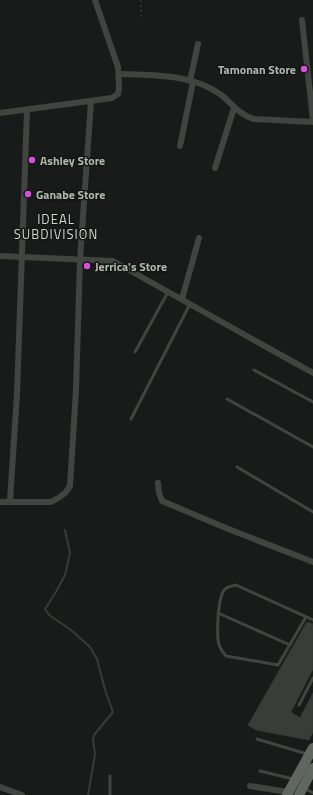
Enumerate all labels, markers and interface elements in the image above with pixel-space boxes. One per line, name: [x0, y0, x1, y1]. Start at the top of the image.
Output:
place label: Tamonan Store: [218, 60, 296, 79]
marker: Tamonan Store: [299, 64, 309, 74]
place label: Ashley Store: [40, 151, 105, 170]
marker: Ashley Store: [27, 155, 37, 165]
place label: Ganabe Store: [36, 185, 105, 204]
marker: Ganabe Store: [23, 189, 33, 199]
district label: IDEAL SUBDIVISION: [14, 209, 98, 244]
place label: Jerrica's Store: [95, 257, 167, 276]
marker: Jerrica's Store: [82, 261, 92, 271]

